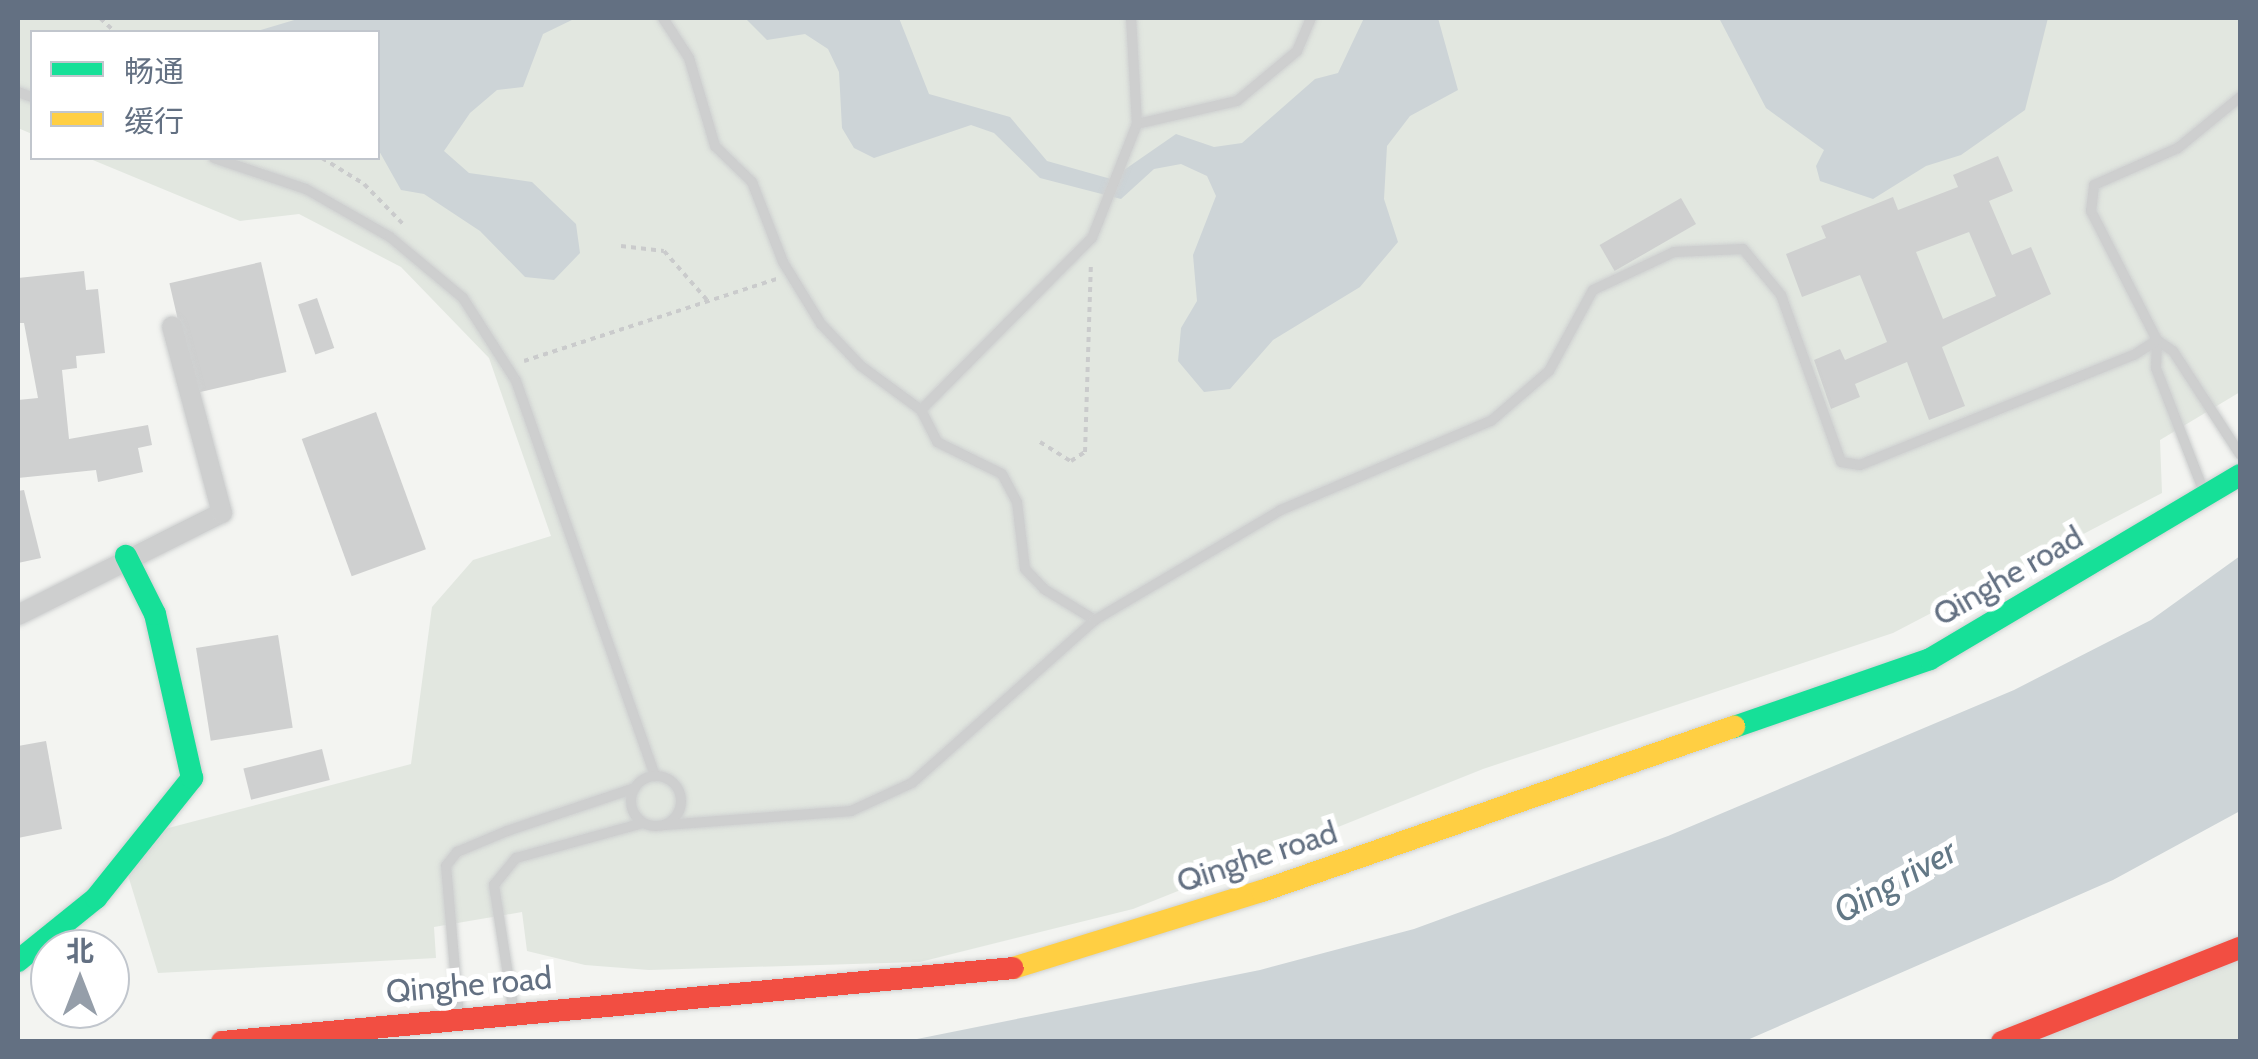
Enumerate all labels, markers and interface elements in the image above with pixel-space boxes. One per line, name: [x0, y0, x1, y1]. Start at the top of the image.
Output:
legend: [30, 30, 380, 160]
text: 畅通: [124, 53, 184, 90]
text: 缓行: [124, 103, 184, 140]
street label: Qinghe road: [1926, 518, 2090, 634]
street label: Qinghe road: [1172, 813, 1342, 901]
water label: Qing river: [1826, 830, 1964, 932]
north arrow: [30, 929, 130, 1029]
text: 北: [66, 934, 94, 968]
street label: Qinghe road: [384, 959, 554, 1011]

